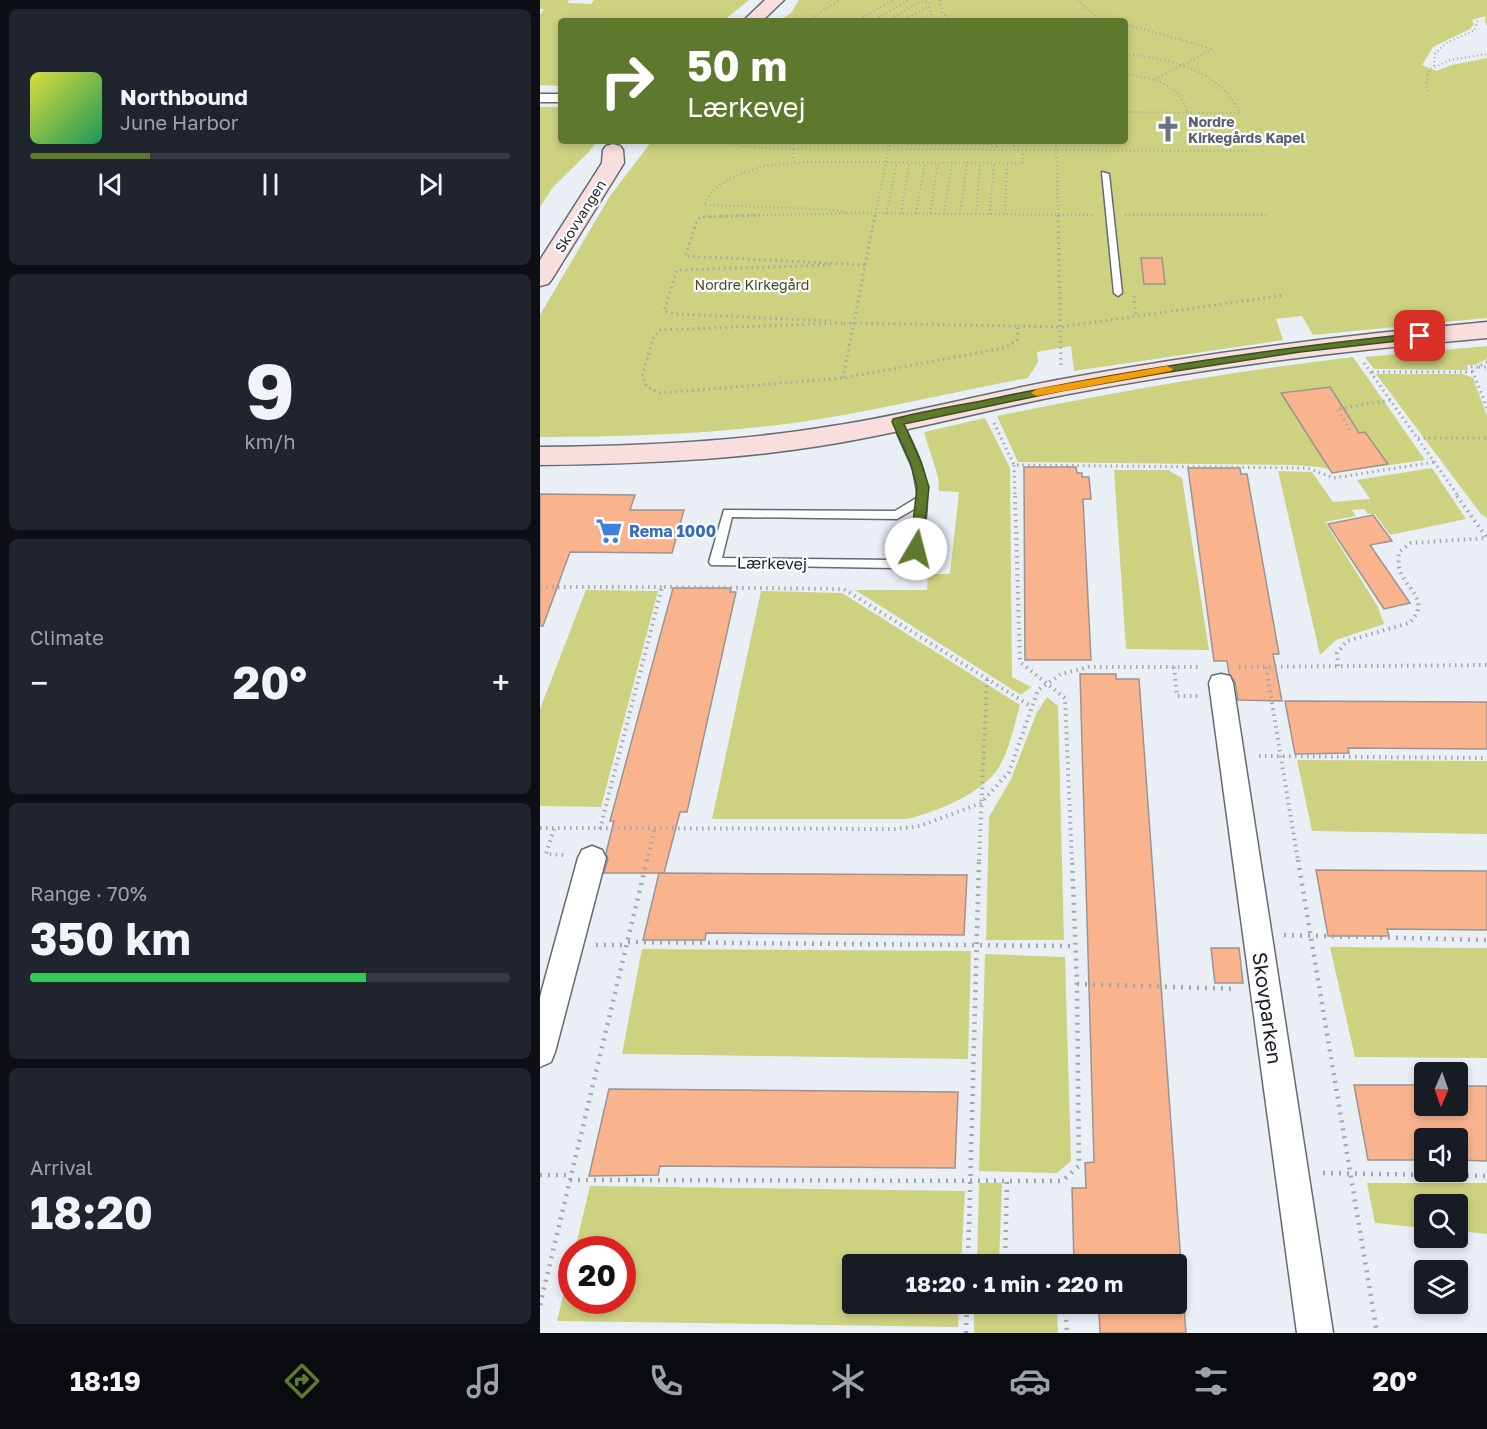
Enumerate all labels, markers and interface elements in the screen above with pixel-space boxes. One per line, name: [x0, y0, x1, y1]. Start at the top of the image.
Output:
text: 50 m: [687, 40, 787, 90]
icon: right: [588, 42, 666, 120]
text: Northbound: [120, 83, 248, 110]
text: Lærkevej: [687, 91, 806, 123]
text: June Harbor: [120, 110, 239, 134]
place label: Nordre Kirkegårds Kapel: [1188, 113, 1305, 146]
church icon: Nordre Kirkegårds Kapel: [1153, 114, 1183, 144]
icon: previous: [94, 168, 127, 201]
icon: pause: [254, 168, 287, 201]
icon: next: [414, 168, 447, 201]
street label: Skovvangen: [551, 177, 609, 255]
park label: Nordre Kirkegård: [695, 276, 809, 293]
pin: [1394, 310, 1445, 361]
icon: arrive: [1403, 319, 1436, 352]
text: 9: [245, 343, 295, 436]
text: km/h: [245, 429, 295, 453]
supermarket icon: Rema 1000: [594, 516, 624, 546]
position arrow: [884, 517, 948, 581]
place label: Rema 1000: [629, 521, 716, 541]
street label: Lærkevej: [737, 552, 807, 574]
text: Climate: [30, 625, 104, 649]
text: 20°: [233, 655, 307, 709]
text: −: [30, 663, 48, 702]
text: +: [492, 663, 510, 702]
text: Range · 70%: [30, 881, 147, 905]
text: 350 km: [30, 911, 191, 965]
street label: Skovparken: [1248, 951, 1288, 1065]
north arrow: [1414, 1062, 1468, 1116]
map controls: [1414, 1062, 1468, 1314]
button: sound: [1414, 1128, 1468, 1182]
text: Arrival: [30, 1155, 93, 1179]
text: 18:20: [30, 1185, 153, 1239]
button: search: [1414, 1194, 1468, 1248]
speed limit sign: 20: [558, 1236, 636, 1314]
button: layers: [1414, 1260, 1468, 1314]
text: 18:20 · 1 min · 220 m: [906, 1270, 1123, 1297]
icon: directions: [281, 1360, 323, 1402]
icon: music: [463, 1360, 505, 1402]
icon: phone: [645, 1360, 687, 1402]
icon: climate: [827, 1360, 869, 1402]
icon: car: [1009, 1360, 1051, 1402]
icon: filters: [1190, 1360, 1232, 1402]
text: 18:19: [70, 1365, 141, 1397]
text: 20°: [1372, 1365, 1417, 1397]

